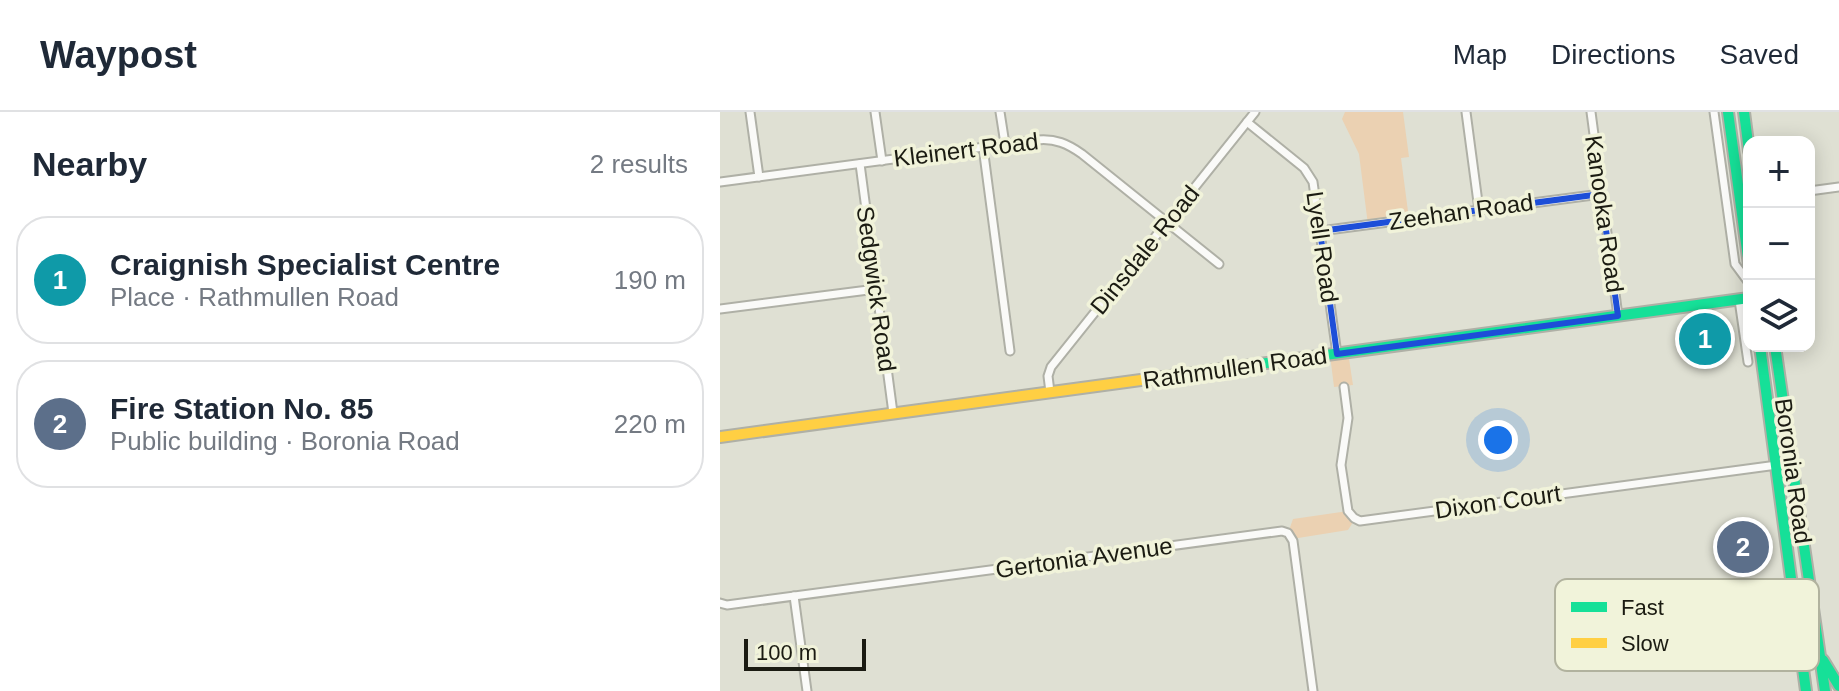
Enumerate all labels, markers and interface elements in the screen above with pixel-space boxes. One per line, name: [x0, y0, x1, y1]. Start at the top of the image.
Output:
text: Waypost: [40, 34, 197, 76]
text: Map: [1453, 39, 1507, 70]
text: Directions: [1551, 39, 1676, 70]
text: Saved: [1720, 39, 1799, 70]
street label: Kleinert Road: [892, 127, 1040, 172]
street label: Kanooka Road: [1580, 133, 1629, 294]
map controls: [1743, 136, 1815, 352]
button: +: [1743, 136, 1815, 208]
text: Nearby: [32, 145, 147, 183]
text: 2 results: [590, 149, 688, 179]
street label: Dinsdale Road: [1085, 180, 1205, 319]
street label: Zeehan Road: [1387, 188, 1535, 235]
street label: Lyell Road: [1301, 189, 1344, 305]
street label: Sedgwick Road: [852, 204, 901, 373]
button: −: [1743, 208, 1815, 280]
text: Craignish Specialist Centre: [110, 248, 500, 281]
text: 1: [53, 265, 67, 295]
text: 190 m: [614, 265, 686, 295]
button: layers: [1743, 280, 1815, 352]
text: Place · Rathmullen Road: [110, 282, 399, 312]
pin: 1: [1679, 309, 1731, 369]
street label: Rathmullen Road: [1141, 341, 1329, 394]
text: Fire Station No. 85: [110, 392, 373, 425]
street label: Boronia Road: [1770, 396, 1817, 545]
text: 2: [53, 409, 67, 439]
text: 220 m: [614, 409, 686, 439]
your location: [1478, 420, 1518, 460]
text: Public building · Boronia Road: [110, 426, 460, 456]
street label: Dixon Court: [1433, 479, 1563, 524]
pin: 2: [1717, 517, 1769, 577]
street label: Gertonia Avenue: [994, 532, 1174, 583]
legend: [1555, 579, 1819, 671]
text: Fast: [1621, 595, 1664, 620]
text: Slow: [1621, 631, 1669, 656]
scale bar: [744, 635, 866, 671]
text: 100 m: [756, 640, 817, 665]

